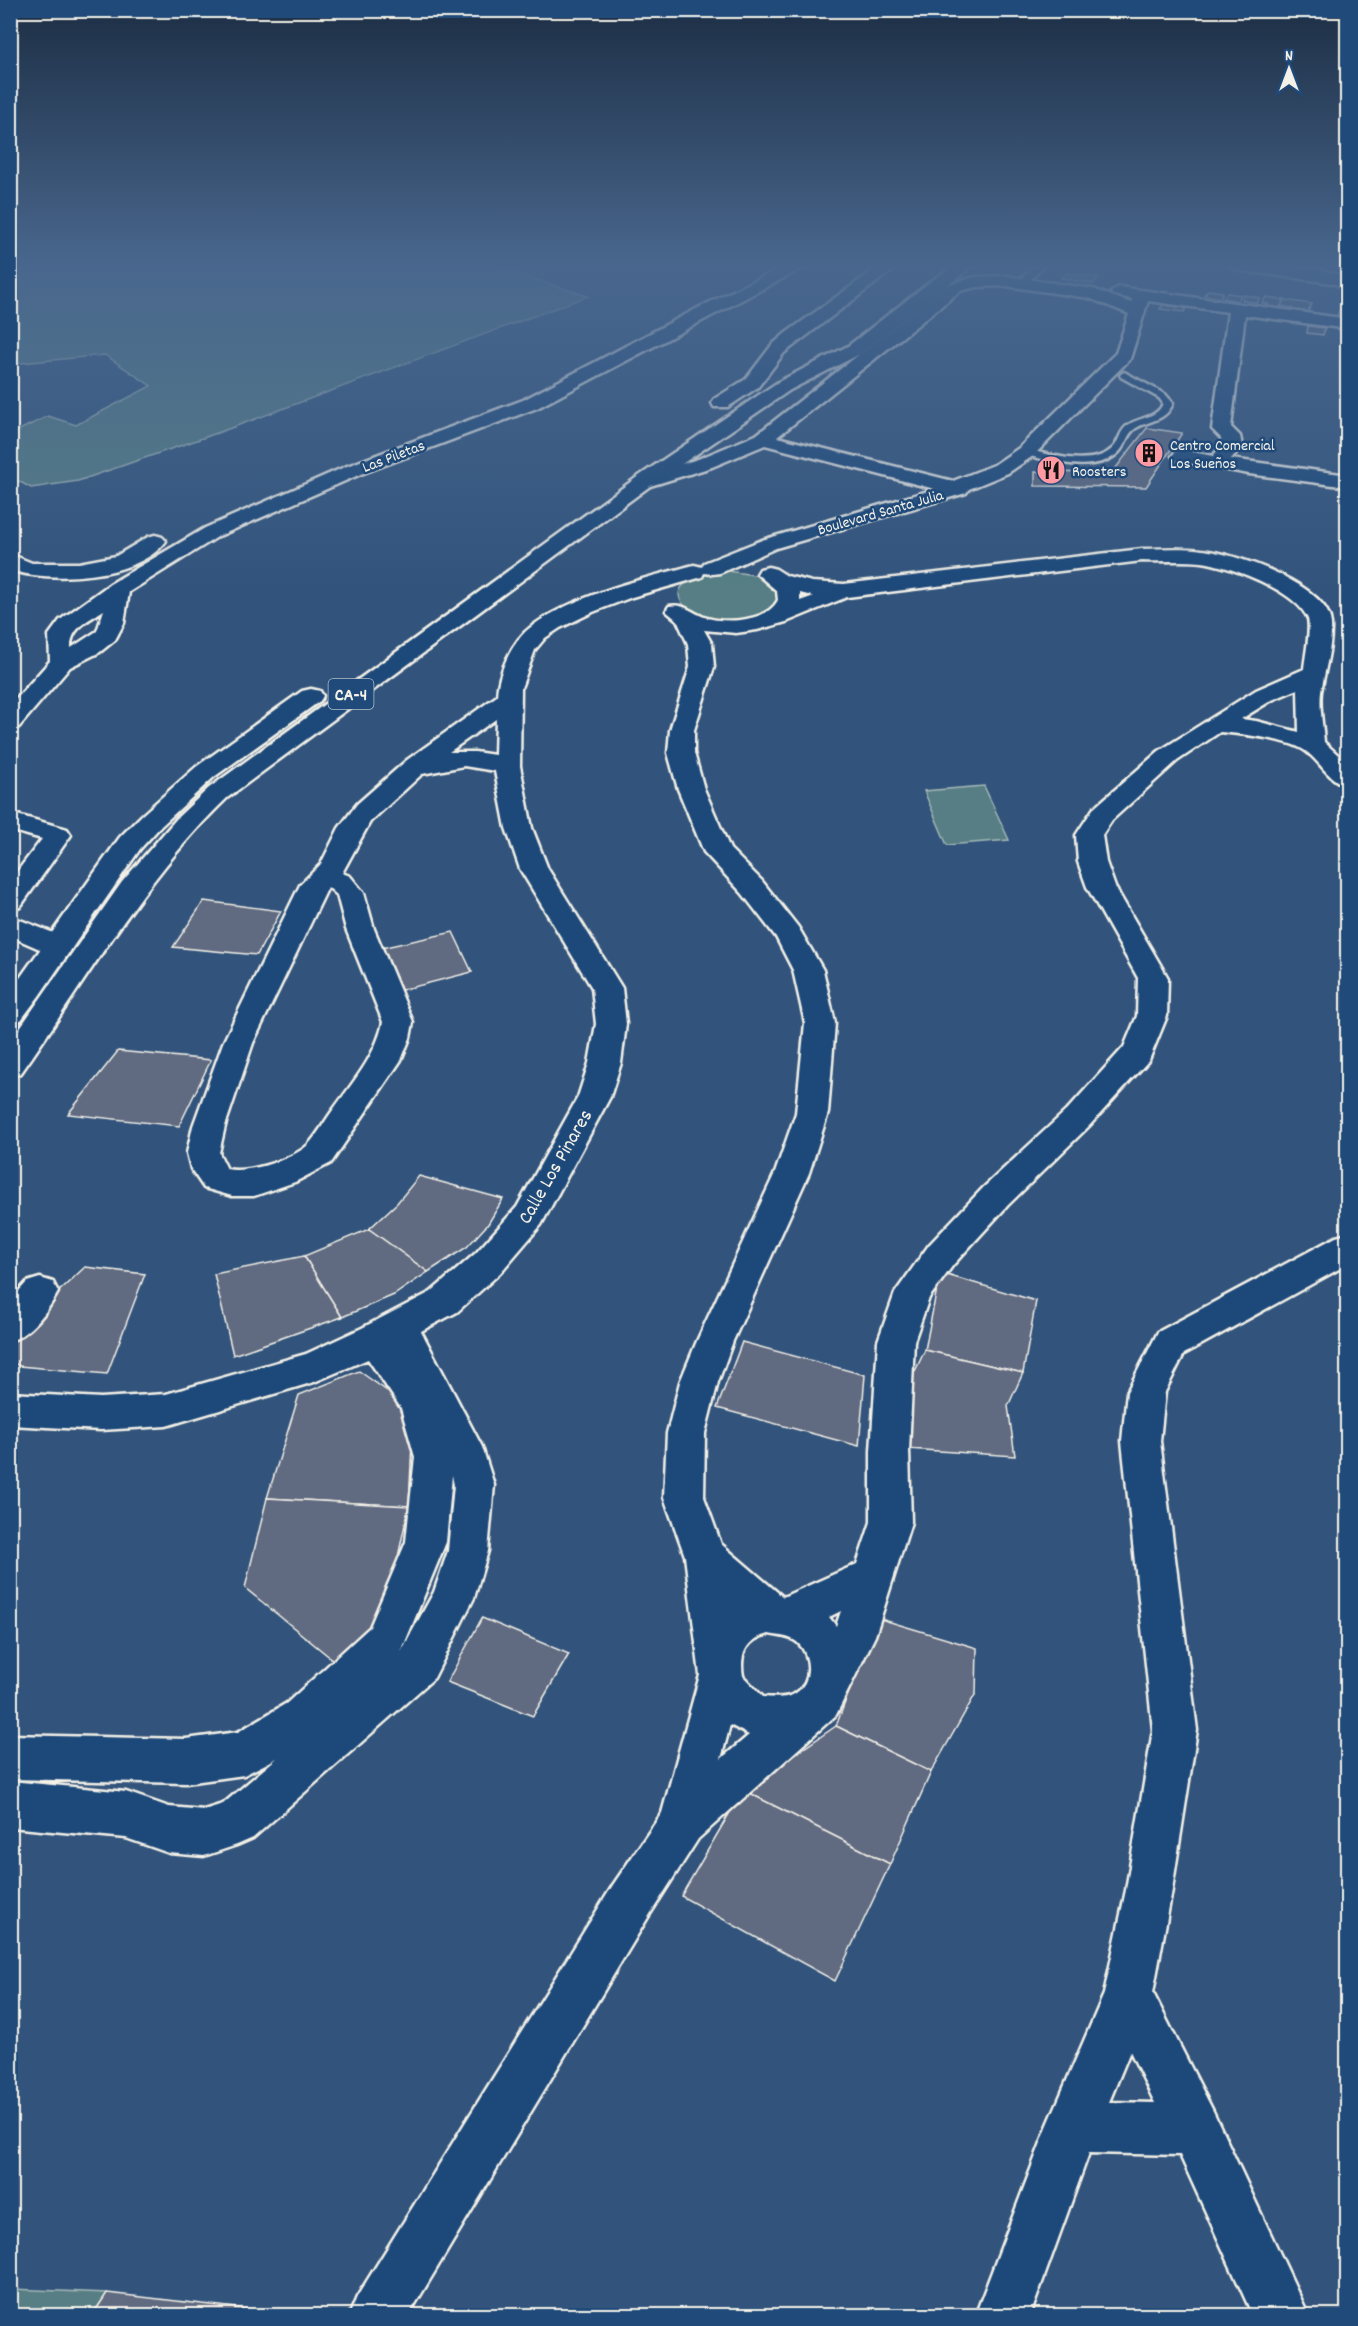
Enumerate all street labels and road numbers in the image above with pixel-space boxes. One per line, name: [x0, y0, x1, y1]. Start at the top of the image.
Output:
street label: Las Piletas: [359, 435, 429, 480]
street label: Boulevard Santa Julia: [815, 484, 947, 542]
road number: CA-4: [328, 679, 374, 709]
street label: Calle Los Pinares: [512, 1105, 601, 1230]

